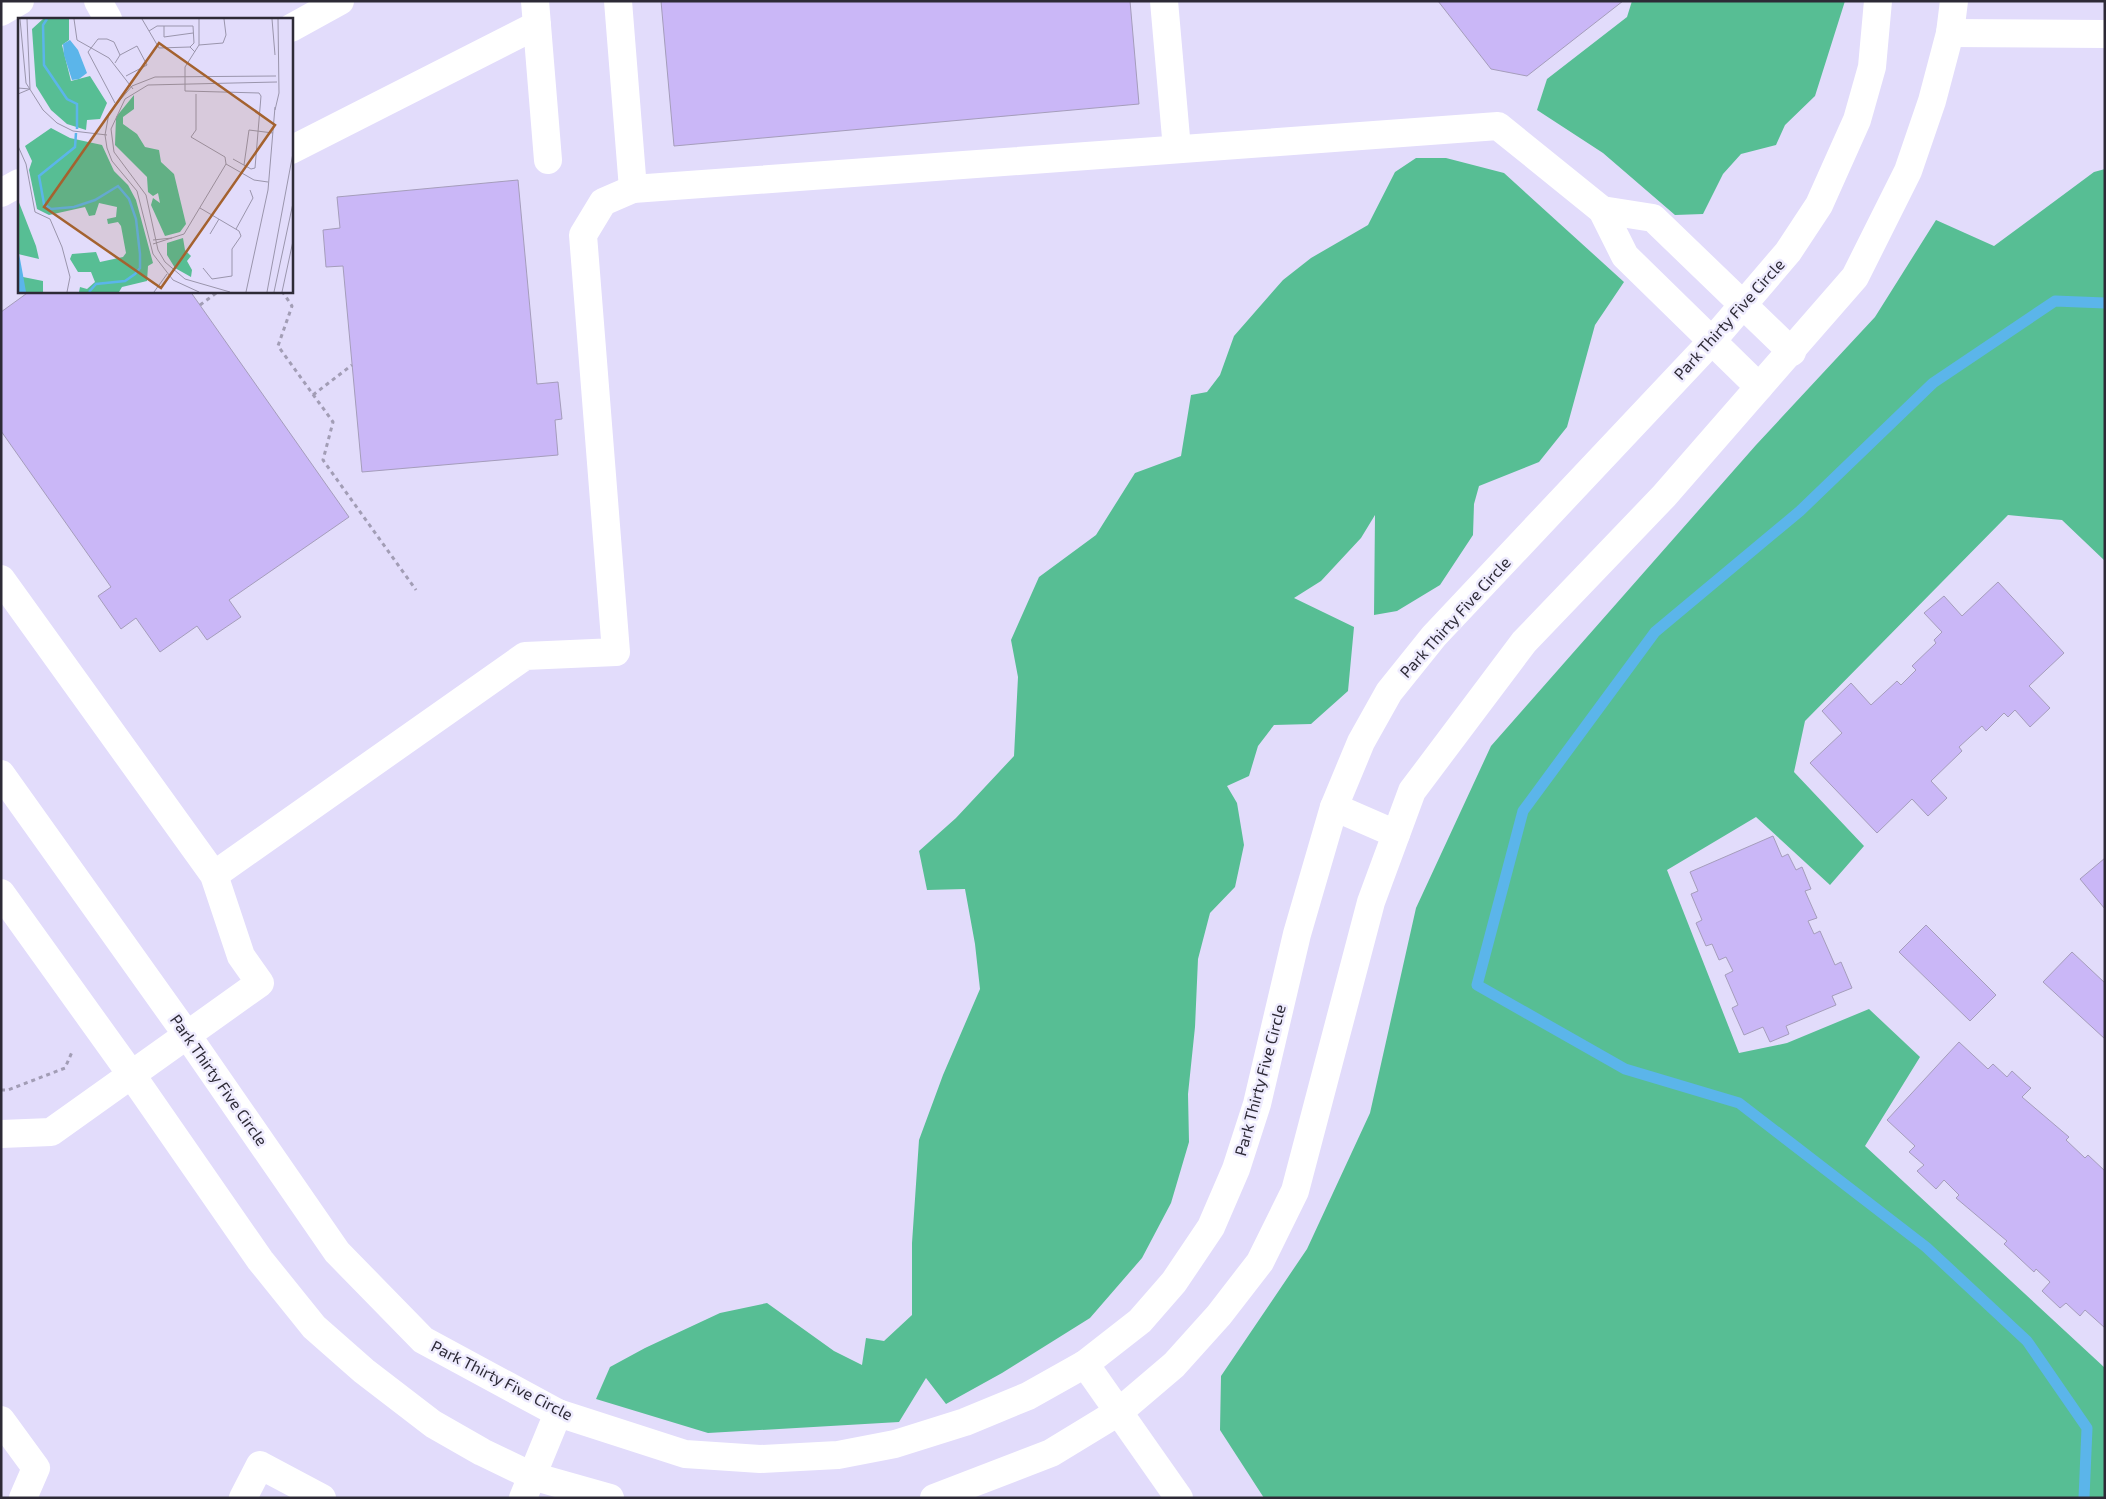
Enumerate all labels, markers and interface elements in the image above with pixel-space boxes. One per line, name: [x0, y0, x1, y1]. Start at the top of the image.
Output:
inset map: [18, 18, 292, 292]
street label: Park Thirty Five Circle: [1669, 254, 1788, 383]
street label: Park Thirty Five Circle: [1395, 552, 1514, 681]
street label: Park Thirty Five Circle: [1230, 1002, 1289, 1158]
street label: Park Thirty Five Circle: [167, 1010, 272, 1149]
street label: Park Thirty Five Circle: [428, 1336, 576, 1423]

